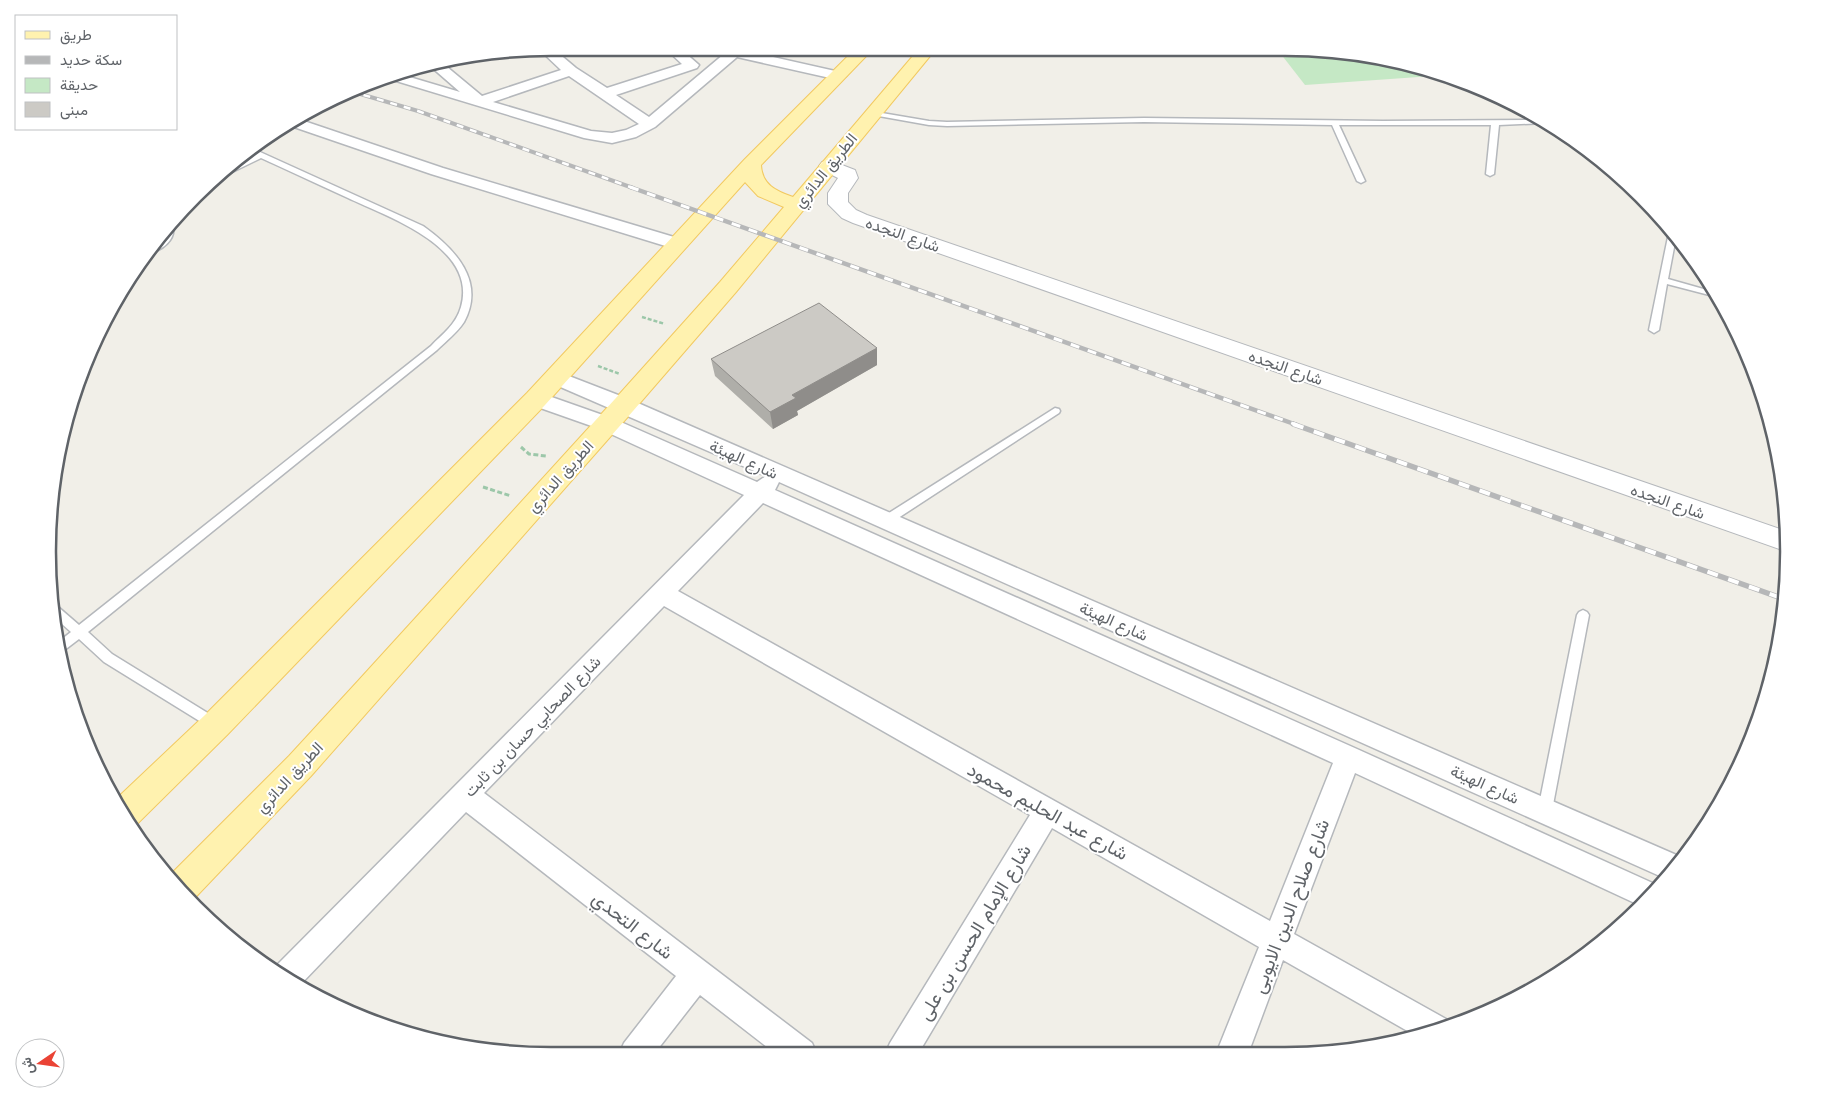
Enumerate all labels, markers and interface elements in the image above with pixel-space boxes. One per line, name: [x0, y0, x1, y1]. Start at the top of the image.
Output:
legend: [15, 15, 178, 130]
text: طريق: [60, 26, 92, 45]
text: سكة حديد: [60, 51, 122, 69]
text: حديقة: [60, 76, 98, 94]
text: مبنى: [60, 101, 88, 120]
street label: الطريق الدائري: [790, 130, 864, 214]
street label: شارع النجده: [863, 214, 942, 258]
street label: شارع النجده: [1246, 347, 1325, 391]
street label: الطريق الدائري: [524, 437, 601, 519]
street label: شارع الهيئة: [706, 437, 780, 485]
street label: شارع النجده: [1628, 481, 1707, 525]
street label: شارع الهيئة: [1076, 599, 1150, 647]
street label: شارع الصحابي حسان بن ثابت: [461, 653, 607, 803]
street label: الطريق الدائري: [252, 739, 330, 819]
street label: شارع عبد الحليم محمود: [963, 759, 1132, 866]
street label: شارع الهيئة: [1447, 762, 1521, 810]
street label: شارع صلاح الدين الايوبى: [1248, 816, 1335, 997]
street label: شارع الإمام الحسن بن على: [914, 841, 1037, 1025]
street label: شارع التحدي: [585, 887, 677, 967]
north arrow: [15, 1038, 65, 1088]
text: ش: [18, 1056, 38, 1076]

